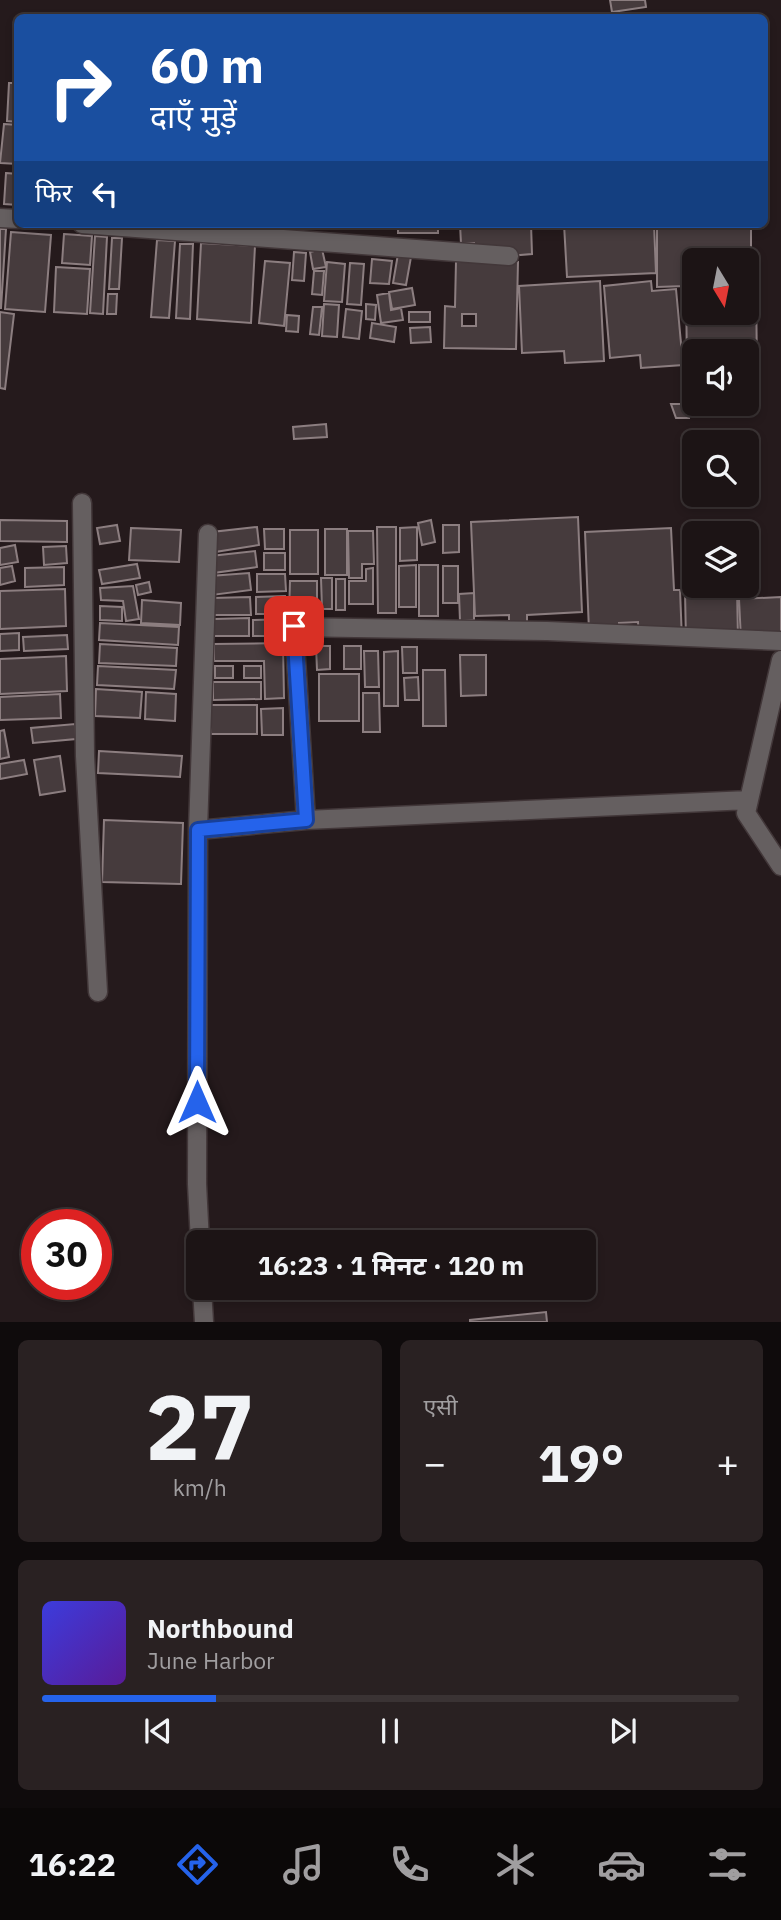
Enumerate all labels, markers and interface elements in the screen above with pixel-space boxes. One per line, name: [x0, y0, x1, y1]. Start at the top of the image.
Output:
text: 60 m: [150, 33, 264, 96]
icon: right: [35, 42, 126, 133]
text: दाएँ मुड़ें: [150, 95, 237, 137]
text: फिर: [35, 175, 72, 209]
icon: left: [86, 175, 124, 213]
north arrow: [682, 248, 760, 326]
map controls: [682, 248, 759, 598]
button: sound: [682, 339, 759, 416]
button: search: [682, 430, 759, 507]
button: layers: [682, 521, 759, 598]
pin: [264, 596, 324, 656]
icon: arrive: [275, 607, 313, 645]
position arrow: [160, 1065, 234, 1139]
speed limit sign: 30: [21, 1209, 112, 1300]
text: 16:23 · 1 मिनट · 120 m: [258, 1248, 524, 1282]
text: 27: [145, 1367, 254, 1485]
text: एसी: [424, 1391, 458, 1421]
text: 19°: [538, 1429, 625, 1496]
text: −: [424, 1438, 446, 1487]
text: +: [716, 1438, 739, 1487]
text: km/h: [173, 1472, 227, 1502]
text: Northbound: [147, 1611, 294, 1645]
text: June Harbor: [147, 1645, 275, 1675]
icon: previous: [139, 1712, 177, 1750]
icon: pause: [371, 1712, 409, 1750]
icon: next: [604, 1712, 642, 1750]
icon: directions: [173, 1840, 222, 1889]
icon: music: [279, 1840, 328, 1889]
icon: phone: [385, 1840, 434, 1889]
icon: climate: [491, 1840, 540, 1889]
icon: car: [597, 1840, 646, 1889]
icon: filters: [703, 1840, 752, 1889]
text: 16:22: [29, 1843, 116, 1885]

